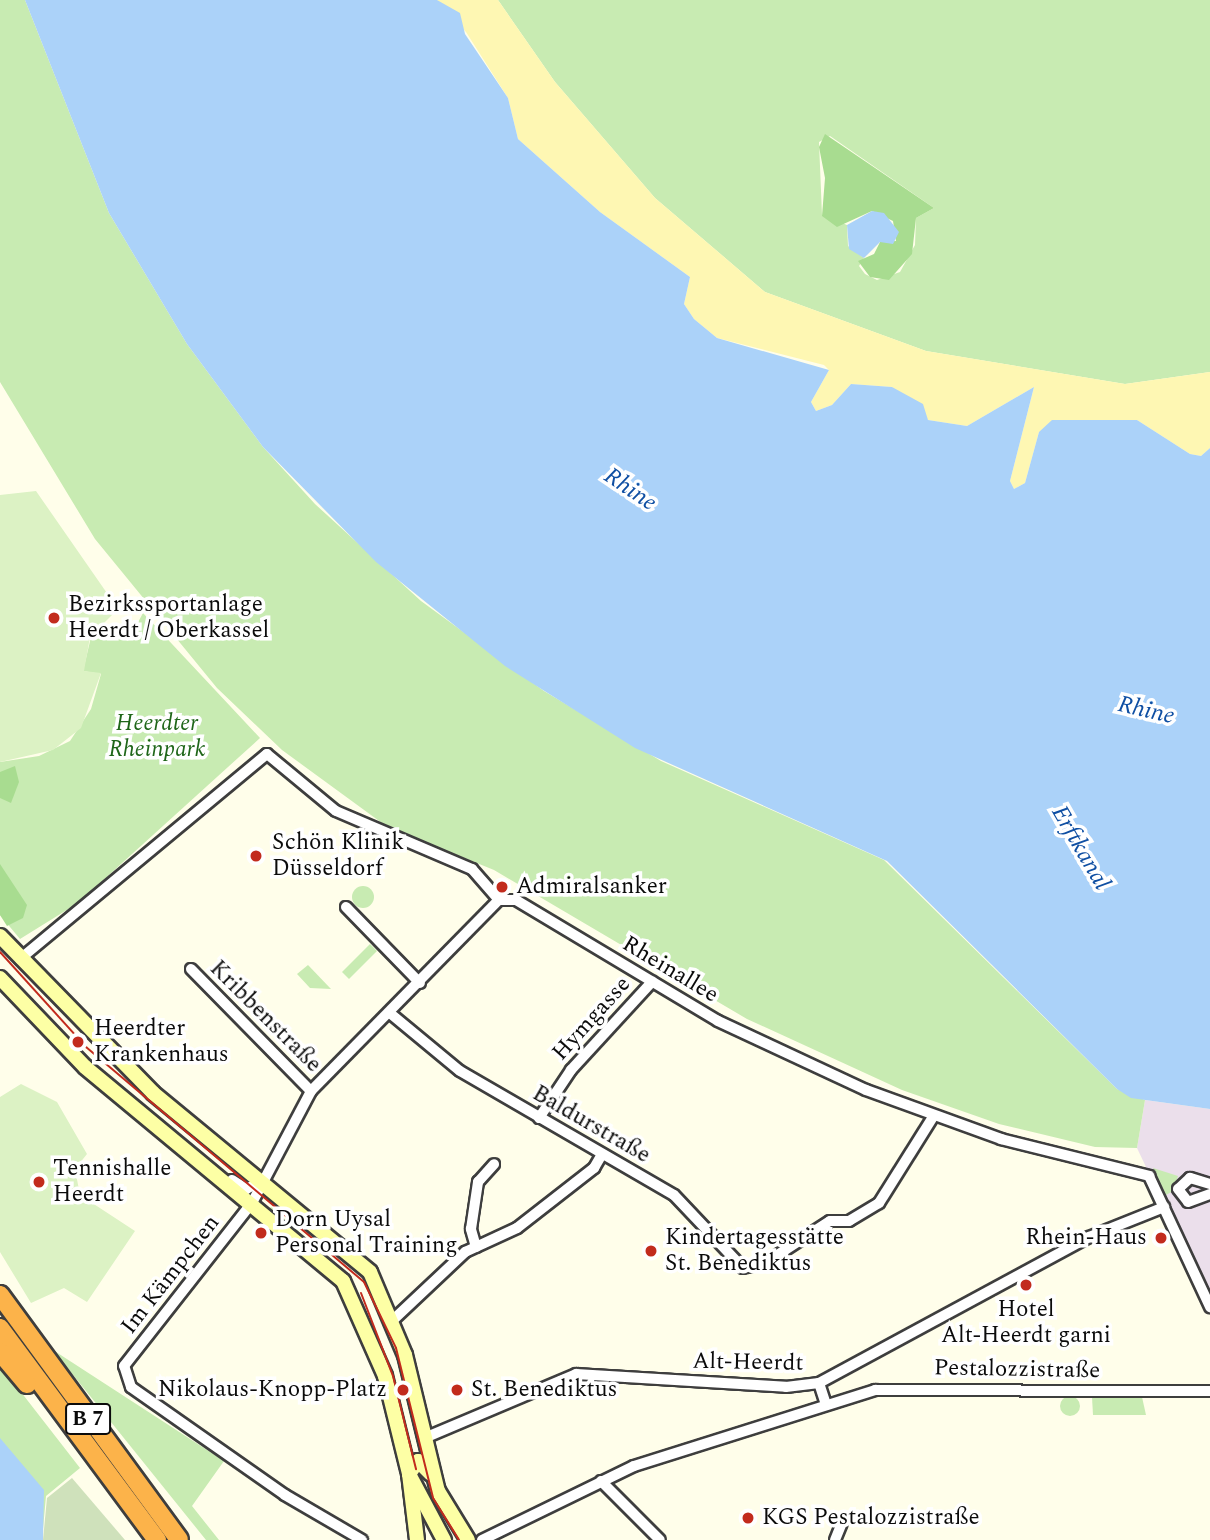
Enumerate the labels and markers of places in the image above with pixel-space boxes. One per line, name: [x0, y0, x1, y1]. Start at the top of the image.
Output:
place label: Bezirkssportanlage Heerdt / Oberkassel: [68, 591, 269, 645]
marker: Bezirkssportanlage Heerdt / Oberkassel: [46, 610, 62, 626]
place label: Schön Klinik Düsseldorf: [272, 829, 404, 883]
marker: Schön Klinik Düsseldorf: [246, 846, 266, 866]
place label: Admiralsanker: [516, 873, 667, 901]
marker: Admiralsanker: [494, 879, 510, 895]
place label: Heerdter Krankenhaus: [94, 1015, 229, 1069]
marker: Heerdter Krankenhaus: [68, 1032, 88, 1052]
place label: Tennishalle Heerdt: [53, 1155, 171, 1209]
marker: Tennishalle Heerdt: [31, 1174, 47, 1190]
place label: Dorn Uysal Personal Training: [275, 1206, 458, 1260]
place label: Kindertagesstätte St. Benediktus: [665, 1224, 844, 1278]
place label: Rhein-Haus: [1025, 1224, 1147, 1252]
marker: Dorn Uysal Personal Training: [253, 1225, 269, 1241]
marker: Rhein-Haus: [1153, 1230, 1169, 1246]
marker: Kindertagesstätte St. Benediktus: [643, 1243, 659, 1259]
marker: Hotel Alt-Heerdt garni: [1018, 1277, 1034, 1293]
place label: Hotel Alt-Heerdt garni: [941, 1296, 1111, 1350]
place label: Nikolaus-Knopp-Platz: [158, 1376, 387, 1404]
place label: St. Benediktus: [471, 1376, 618, 1404]
marker: Nikolaus-Knopp-Platz: [393, 1380, 413, 1400]
marker: St. Benediktus: [449, 1382, 465, 1398]
place label: KGS Pestalozzistraße: [762, 1504, 980, 1532]
marker: KGS Pestalozzistraße: [740, 1510, 756, 1526]

